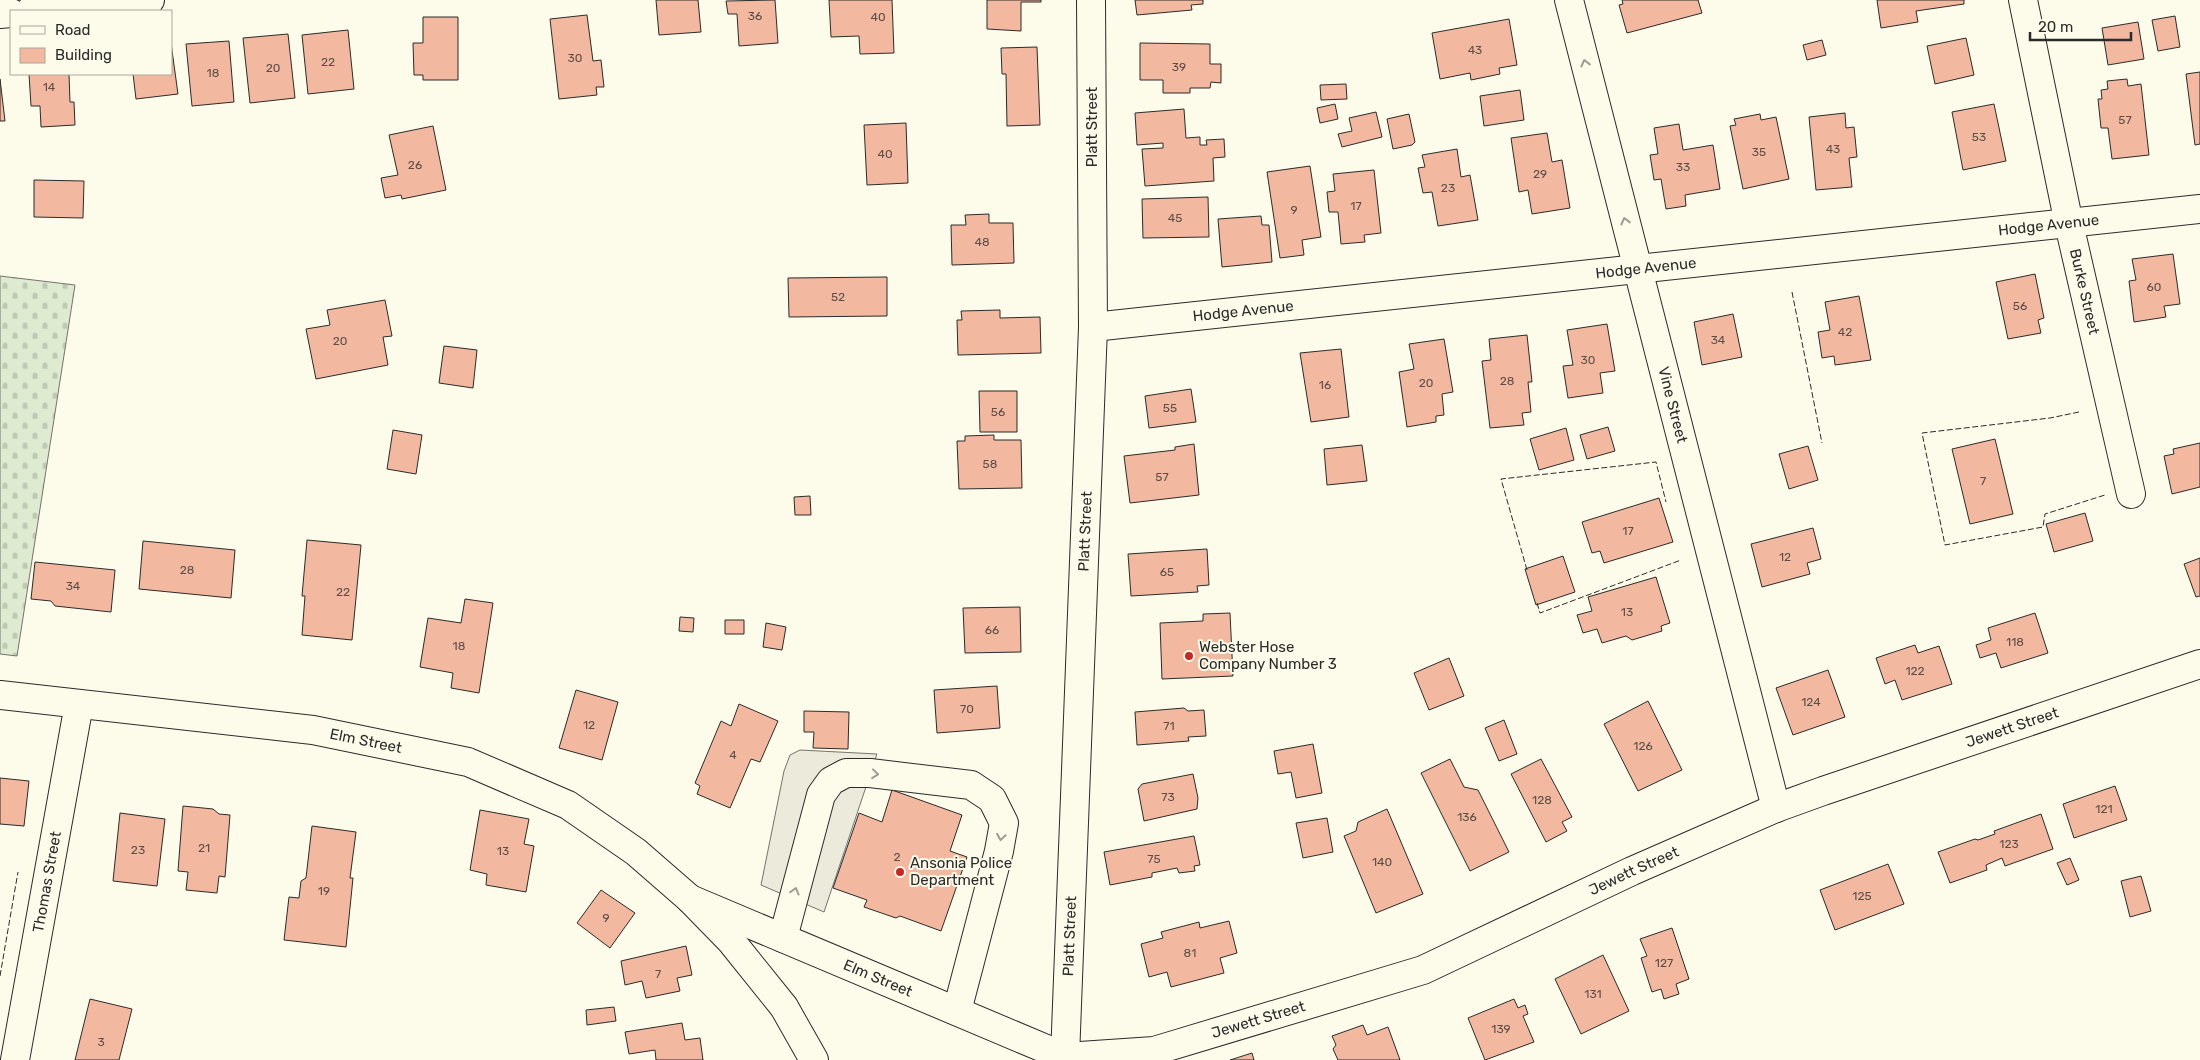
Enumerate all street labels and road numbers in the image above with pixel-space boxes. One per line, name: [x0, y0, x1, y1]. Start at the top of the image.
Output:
street label: Platt Street: [1083, 87, 1101, 167]
street label: Hodge Avenue: [1997, 211, 2100, 239]
street label: Burke Street: [2066, 247, 2103, 336]
street label: Hodge Avenue: [1594, 254, 1697, 282]
street label: Hodge Avenue: [1192, 297, 1295, 325]
street label: Vine Street: [1654, 365, 1691, 445]
street label: Platt Street: [1075, 491, 1096, 572]
street label: Jewett Street: [1963, 703, 2061, 751]
street label: Elm Street: [328, 725, 404, 757]
street label: Thomas Street: [29, 830, 65, 934]
street label: Jewett Street: [1586, 843, 1682, 899]
street label: Platt Street: [1059, 895, 1080, 977]
street label: Elm Street: [841, 956, 915, 1001]
street label: Jewett Street: [1209, 997, 1307, 1042]

